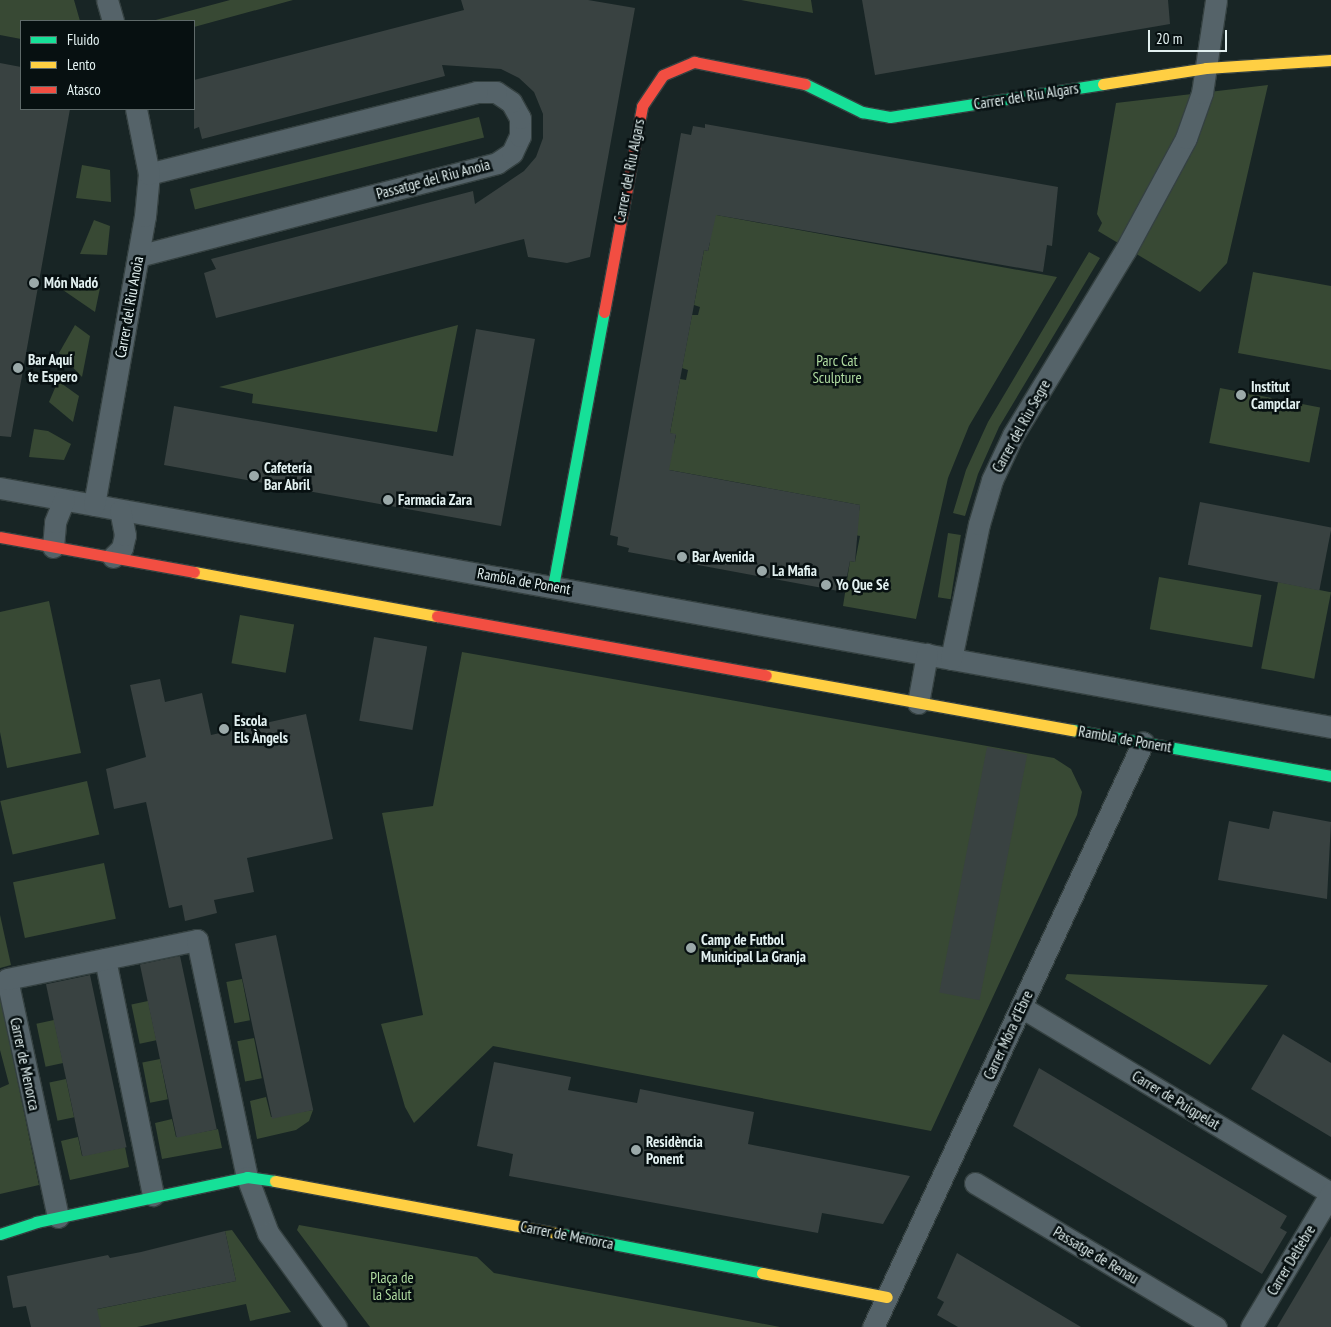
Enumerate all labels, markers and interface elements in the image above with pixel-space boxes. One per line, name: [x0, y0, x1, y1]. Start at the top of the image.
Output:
legend: [20, 20, 195, 110]
scale bar: [1151, 20, 1230, 52]
text: 20 m: [1156, 29, 1182, 48]
text: Fluido: [67, 30, 99, 49]
text: Lento: [67, 55, 96, 74]
street label: Carrer del Riu Algars: [972, 79, 1080, 113]
text: Atasco: [67, 80, 101, 99]
street label: Carrer del Riu Algars: [610, 117, 648, 225]
street label: Passatge del Riu Anoia: [374, 155, 492, 203]
street label: Carrer del Riu Anoia: [111, 255, 147, 359]
place label: Món Nadó: [44, 274, 98, 292]
marker: Món Nadó: [28, 277, 40, 289]
place label: Bar Aquí te Espero: [28, 350, 78, 385]
park label: Parc Cat Sculpture: [812, 351, 862, 386]
marker: Bar Aquí te Espero: [12, 362, 24, 374]
street label: Carrer del Riu Segre: [988, 377, 1054, 475]
place label: Institut Campclar: [1251, 377, 1300, 412]
marker: Institut Campclar: [1235, 389, 1247, 401]
place label: Cafetería Bar Abril: [264, 458, 312, 493]
marker: Cafetería Bar Abril: [248, 470, 260, 482]
place label: Farmacia Zara: [398, 491, 472, 509]
marker: Farmacia Zara: [382, 494, 394, 506]
place label: Bar Avenida: [692, 548, 755, 566]
marker: Bar Avenida: [676, 551, 688, 563]
place label: La Mafia: [772, 562, 817, 580]
street label: Rambla de Ponent: [476, 564, 572, 598]
marker: La Mafia: [756, 565, 768, 577]
place label: Yo Que Sé: [836, 576, 889, 594]
marker: Yo Que Sé: [820, 579, 832, 591]
place label: Escola Els Àngels: [234, 711, 289, 746]
street label: Rambla de Ponent: [1077, 722, 1173, 756]
marker: Escola Els Àngels: [218, 723, 230, 735]
place label: Camp de Futbol Municipal La Granja: [701, 930, 806, 965]
marker: Camp de Futbol Municipal La Granja: [685, 942, 697, 954]
street label: Carrer Móra d'Ebre: [980, 988, 1036, 1082]
street label: Carrer de Menorca: [6, 1016, 44, 1112]
street label: Carrer de Puigpelat: [1129, 1067, 1223, 1133]
place label: Residència Ponent: [646, 1132, 703, 1167]
marker: Residència Ponent: [630, 1144, 642, 1156]
street label: Carrer de Menorca: [519, 1217, 615, 1253]
street label: Carrer Deltebre: [1263, 1222, 1319, 1298]
street label: Passatge de Renau: [1050, 1223, 1142, 1287]
park label: Plaça de la Salut: [370, 1268, 414, 1303]

